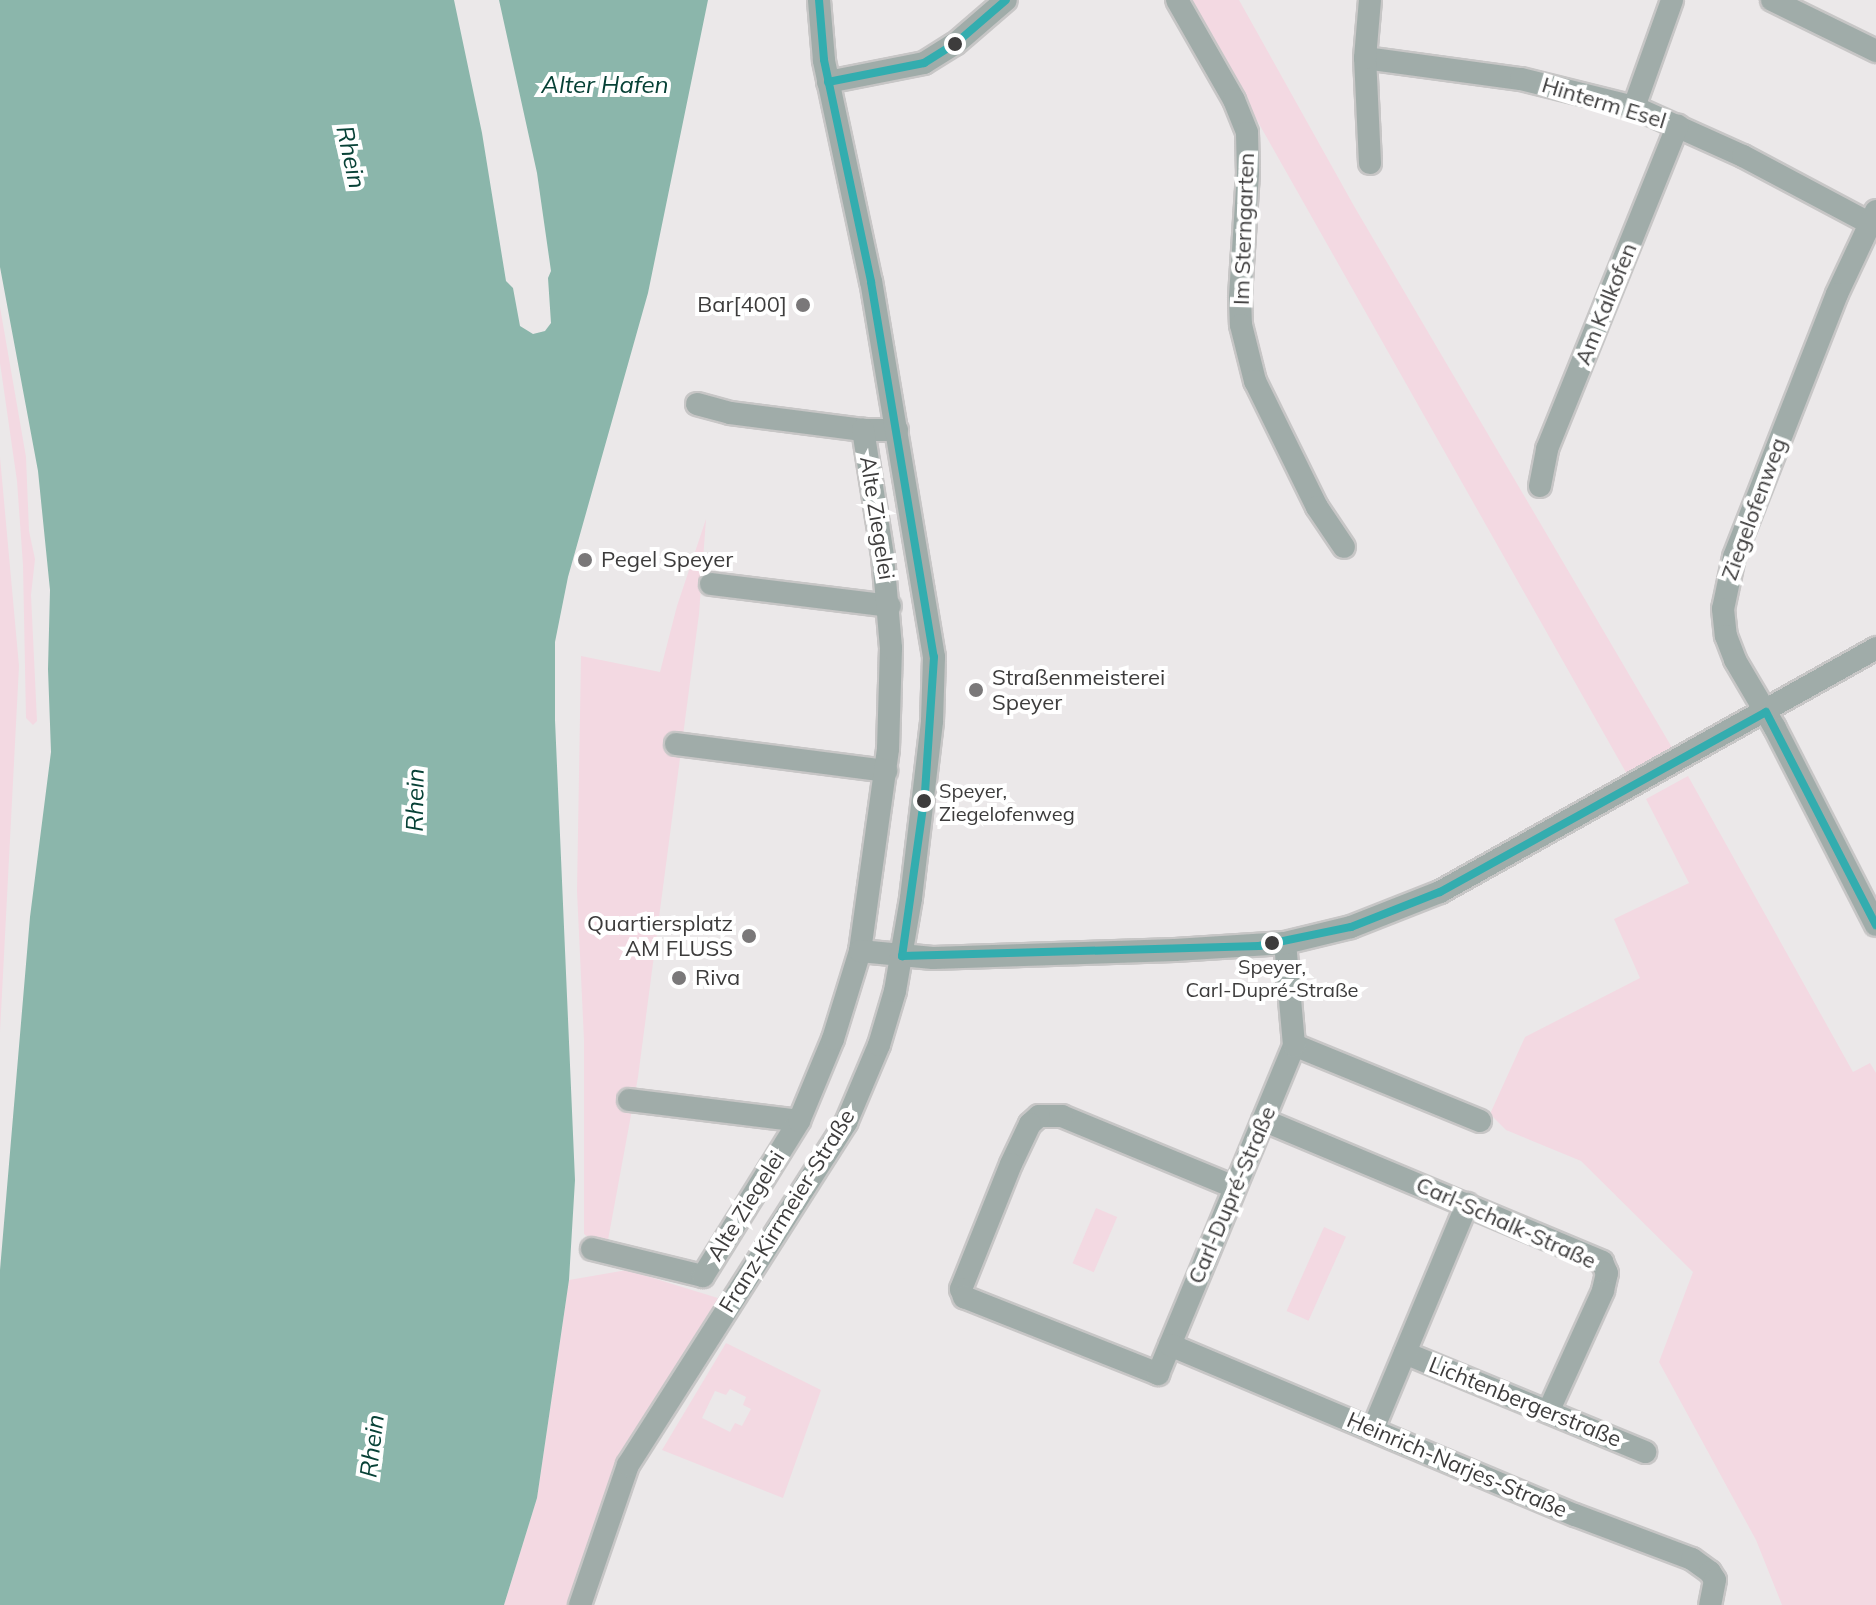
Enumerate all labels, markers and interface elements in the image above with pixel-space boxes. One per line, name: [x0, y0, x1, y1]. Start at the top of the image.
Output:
unlabelled marker: [947, 36, 963, 52]
water label: Alter Hafen: [541, 71, 669, 99]
street label: Hinterm Esel: [1539, 72, 1669, 134]
water label: Rhein: [330, 123, 372, 191]
street label: Im Sterngarten: [1228, 152, 1260, 306]
street label: Am Kalkofen: [1570, 239, 1642, 369]
place label: Bar[400]: [697, 292, 787, 318]
marker: Bar[400]: [794, 296, 812, 314]
street label: Ziegelofenweg: [1716, 434, 1792, 584]
street label: Alte Ziegelei: [854, 454, 900, 582]
place label: Pegel Speyer: [601, 547, 733, 573]
marker: Pegel Speyer: [576, 551, 594, 569]
place label: Straßenmeisterei Speyer: [992, 664, 1165, 716]
marker: Straßenmeisterei Speyer: [967, 681, 985, 699]
water label: Rhein: [400, 768, 430, 832]
place label: Speyer, Ziegelofenweg: [939, 778, 1075, 825]
marker: Speyer, Ziegelofenweg: [916, 793, 932, 809]
place label: Quartiersplatz AM FLUSS: [587, 910, 733, 962]
marker: Quartiersplatz AM FLUSS: [740, 927, 758, 945]
marker: Speyer, Carl-Dupré-Straße: [1264, 935, 1280, 951]
place label: Speyer, Carl-Dupré-Straße: [1186, 954, 1358, 1001]
place label: Riva: [695, 965, 740, 991]
marker: Riva: [670, 969, 688, 987]
street label: Carl-Dupré-Straße: [1183, 1102, 1281, 1288]
street label: Franz-Kirrmeier-Straße: [714, 1105, 860, 1317]
street label: Alte Ziegelei: [702, 1146, 790, 1266]
street label: Carl-Schalk-Straße: [1412, 1171, 1600, 1275]
street label: Lichtenbergerstraße: [1425, 1351, 1625, 1453]
street label: Heinrich-Narjes-Straße: [1343, 1407, 1571, 1523]
water label: Rhein: [354, 1413, 390, 1479]

